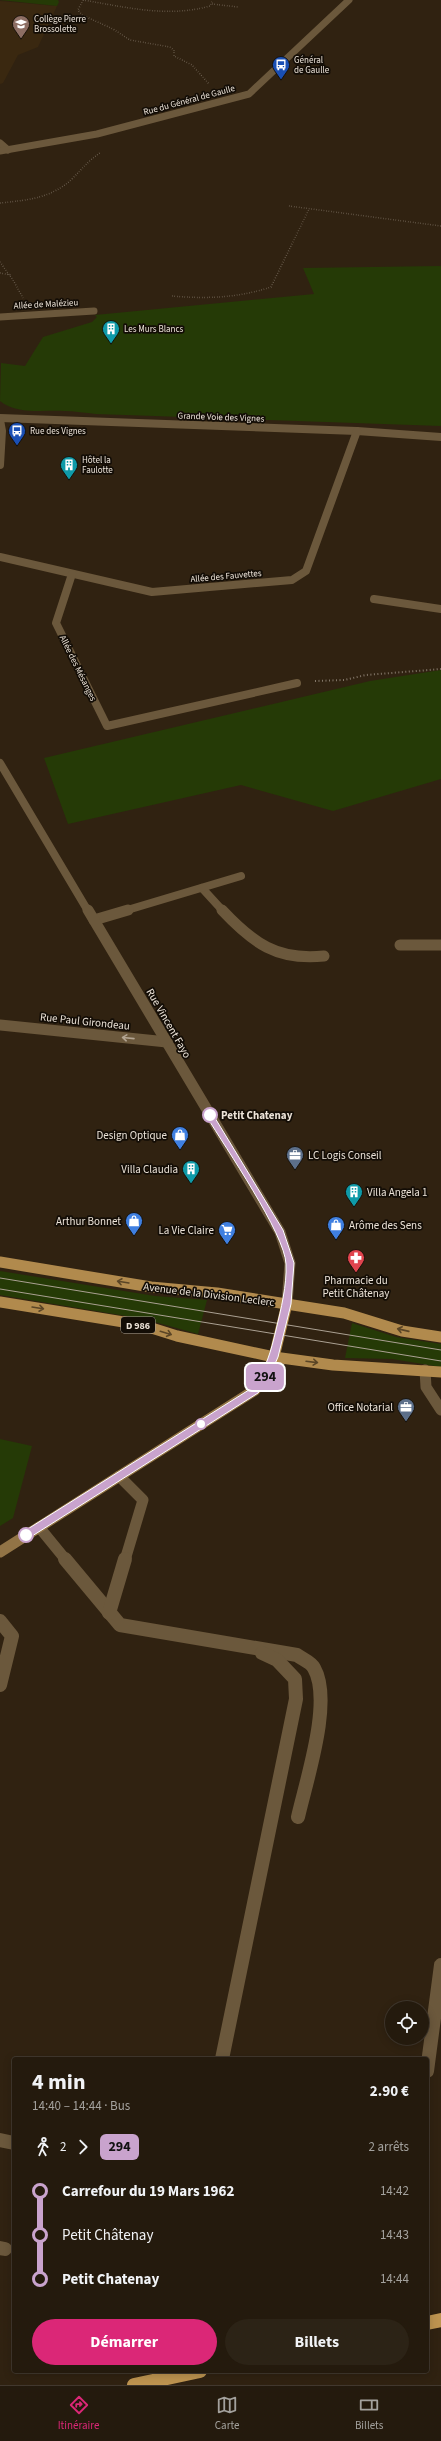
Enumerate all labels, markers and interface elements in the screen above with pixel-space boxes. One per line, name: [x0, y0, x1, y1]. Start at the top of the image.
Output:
place label: Collège Pierre Brossolette: [34, 13, 87, 36]
school or university icon: Collège Pierre Brossolette: [11, 14, 31, 39]
place label: Général de Gaulle: [294, 54, 330, 77]
bus stop icon: Général de Gaulle: [271, 55, 291, 80]
street label: Rue du Général de Gaulle: [142, 82, 237, 119]
street label: Allée de Malézieu: [13, 296, 79, 313]
building icon: Les Murs Blancs: [101, 319, 121, 344]
place label: Les Murs Blancs: [124, 323, 184, 336]
street label: Grande Voie des Vignes: [177, 409, 265, 426]
bus stop icon: Rue des Vignes: [7, 421, 27, 446]
place label: Rue des Vignes: [30, 425, 86, 438]
place label: Hôtel la Faulotte: [82, 454, 113, 477]
building icon: Hôtel la Faulotte: [59, 455, 79, 480]
street label: Allée des Fauvettes: [190, 567, 262, 586]
street label: Allée des Mésanges: [56, 633, 99, 704]
street label: Rue Vincent Fayo: [143, 986, 195, 1061]
street label: Rue Paul Girondeau: [39, 1009, 131, 1034]
one-way arrow: [122, 1034, 135, 1042]
marker: Petit Chatenay: [202, 1107, 218, 1123]
place label: Petit Chatenay: [221, 1108, 293, 1123]
shop icon: Design Optique: [170, 1125, 190, 1150]
place label: Design Optique: [97, 1128, 168, 1143]
office icon: LC Logis Conseil: [285, 1145, 305, 1170]
place label: LC Logis Conseil: [308, 1148, 382, 1163]
building icon: Villa Claudia: [181, 1159, 201, 1184]
place label: Villa Claudia: [121, 1162, 178, 1177]
building icon: Villa Angela 1: [344, 1182, 364, 1207]
place label: Villa Angela 1: [367, 1185, 428, 1200]
shop icon: Arthur Bonnet: [124, 1211, 144, 1236]
place label: Arthur Bonnet: [56, 1214, 121, 1229]
shop icon: Arôme des Sens: [326, 1215, 346, 1240]
place label: Arôme des Sens: [349, 1218, 422, 1233]
supermarket icon: La Vie Claire: [217, 1220, 237, 1245]
place label: La Vie Claire: [158, 1223, 215, 1238]
pharmacy icon: Pharmacie du Petit Châtenay: [346, 1248, 366, 1273]
place label: Pharmacie du Petit Châtenay: [322, 1273, 390, 1301]
one-way arrow: [117, 1278, 130, 1286]
street label: Avenue de la Division Leclerc: [143, 1279, 275, 1310]
one-way arrow: [32, 1305, 45, 1313]
road number: D 986: [121, 1317, 155, 1333]
one-way arrow: [396, 1326, 409, 1334]
one-way arrow: [159, 1330, 172, 1337]
one-way arrow: [305, 1358, 318, 1366]
line badge: 294: [242, 1364, 288, 1390]
text: 294: [254, 1367, 276, 1387]
office icon: Office Notarial: [396, 1397, 416, 1422]
place label: Office Notarial: [327, 1400, 393, 1415]
unlabelled marker: [195, 1418, 207, 1430]
unlabelled marker: [18, 1527, 34, 1543]
map controls: [385, 2001, 429, 2045]
button: locate: [385, 2001, 429, 2045]
text: 4 min: [32, 2066, 86, 2098]
text: 2.90 €: [370, 2081, 409, 2102]
text: 14:40 – 14:44 · Bus: [32, 2097, 130, 2115]
icon: walk: [32, 2136, 54, 2158]
icon: forward: [72, 2136, 94, 2158]
text: 294: [108, 2137, 131, 2157]
text: 2: [60, 2138, 66, 2156]
text: 2 arrêts: [368, 2138, 409, 2156]
text: Carrefour du 19 Mars 1962: [62, 2181, 234, 2202]
text: 14:42: [380, 2182, 409, 2200]
text: Petit Châtenay: [62, 2225, 153, 2246]
text: 14:43: [380, 2226, 409, 2244]
text: Petit Chatenay: [62, 2269, 159, 2290]
text: 14:44: [380, 2270, 409, 2288]
button: Démarrer: [32, 2319, 217, 2365]
button: Billets: [225, 2319, 409, 2365]
tab: Itinéraire: [58, 2394, 99, 2433]
tab: Carte: [215, 2394, 240, 2433]
tab: Billets: [355, 2394, 383, 2433]

